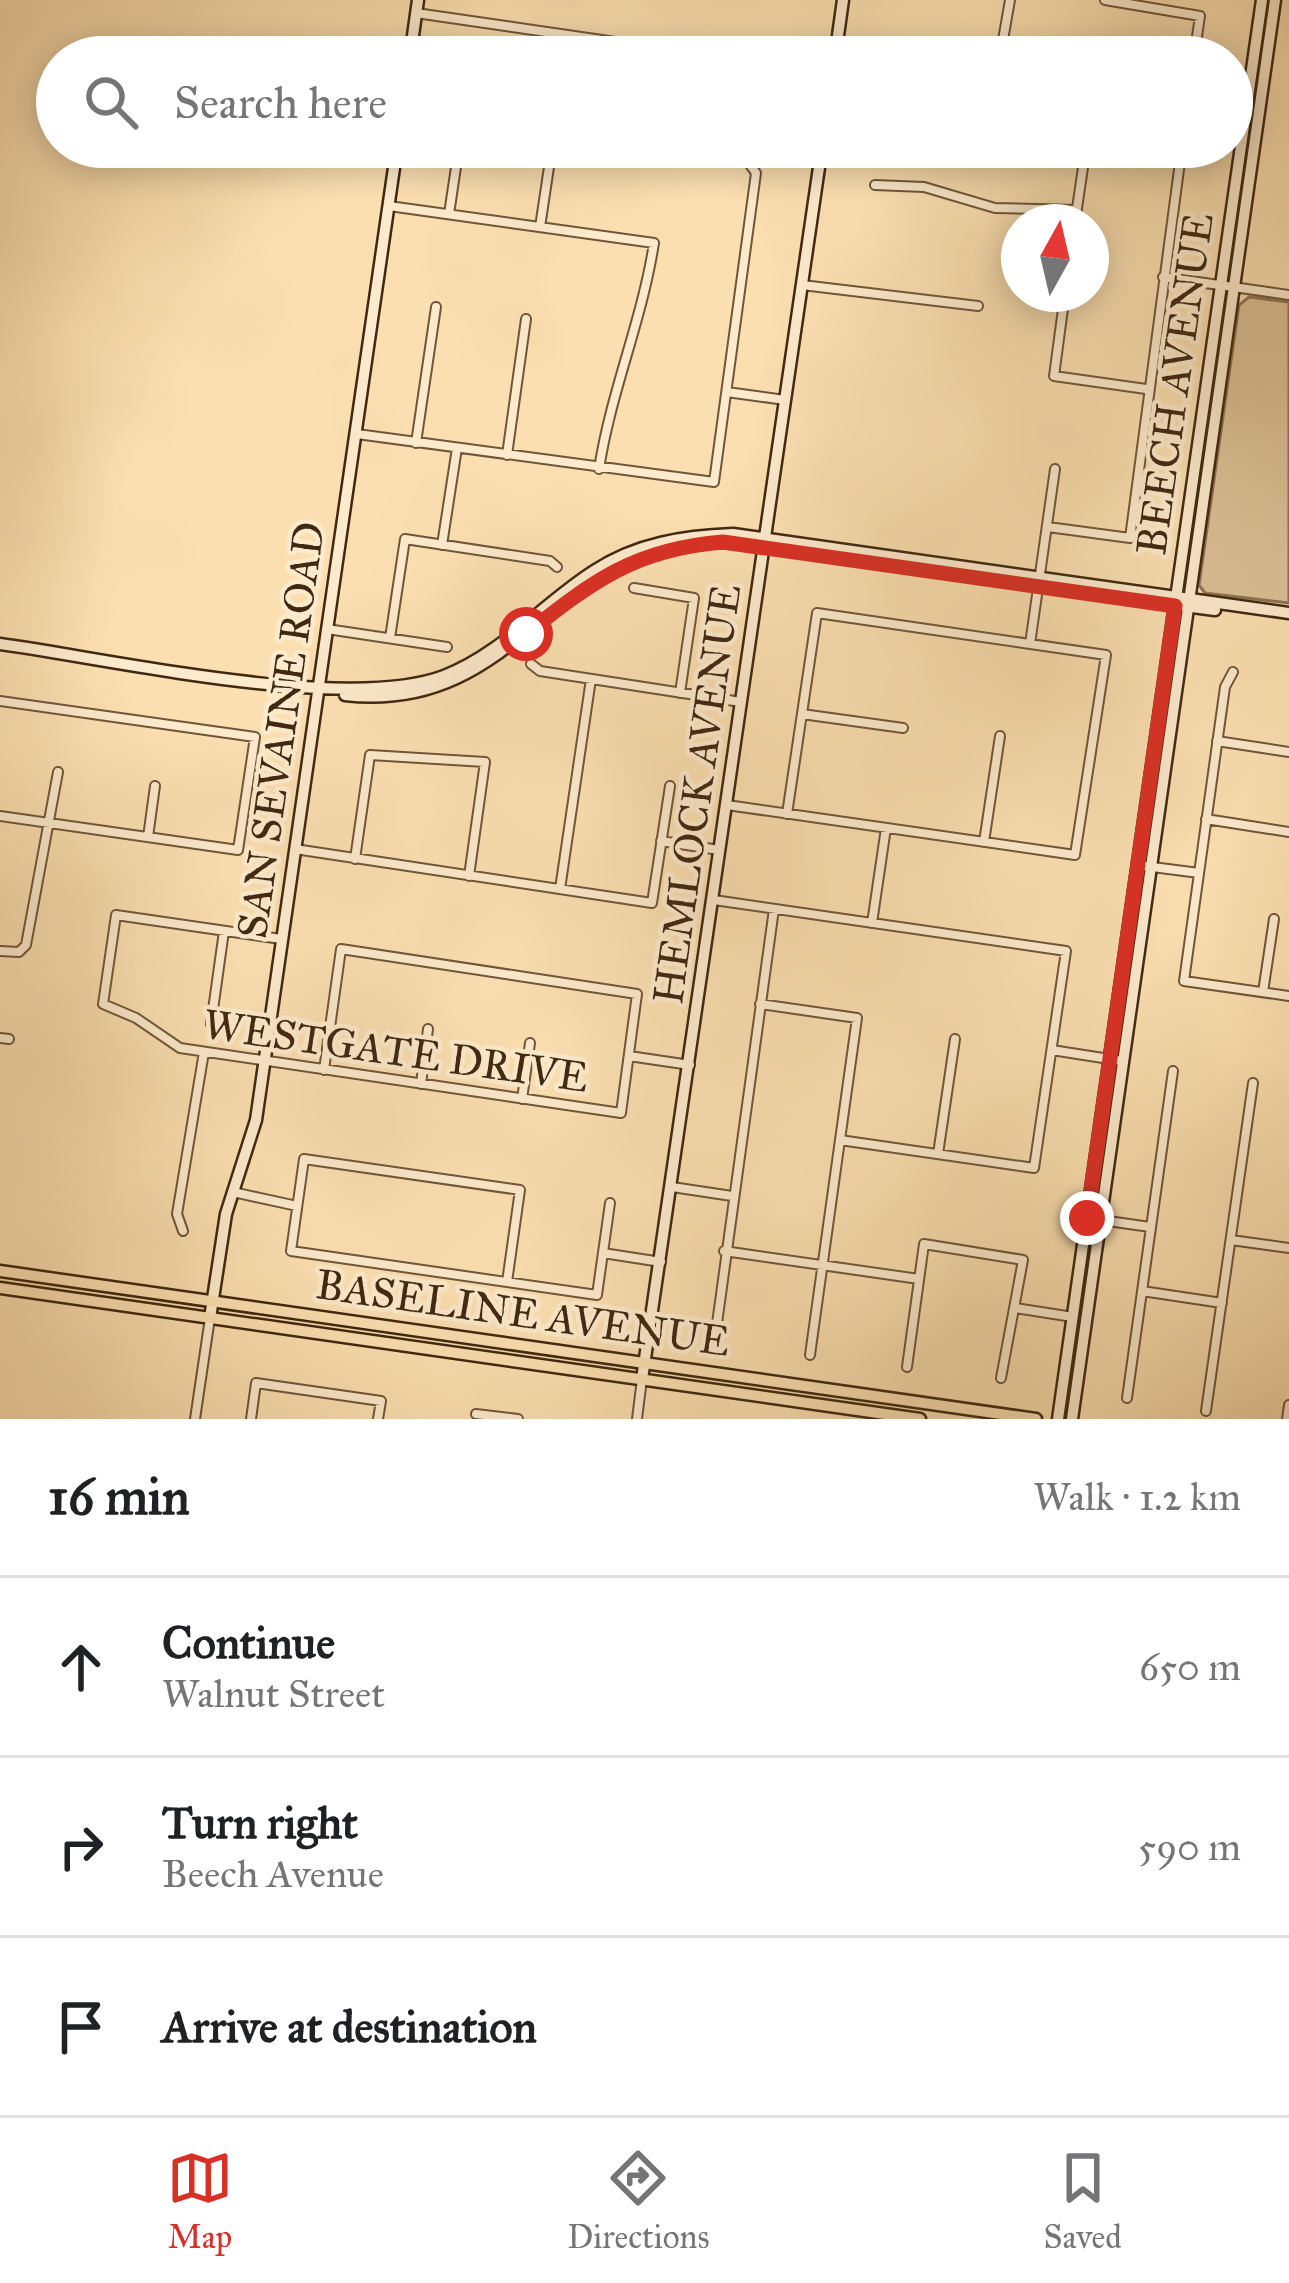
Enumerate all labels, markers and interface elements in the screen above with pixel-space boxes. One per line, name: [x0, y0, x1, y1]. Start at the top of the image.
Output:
search box: [36, 36, 1253, 168]
icon: search: [78, 69, 144, 135]
text: Search here: [174, 75, 387, 130]
north arrow: [1001, 204, 1109, 312]
street label: BEECH AVENUE: [1125, 210, 1225, 559]
street label: SAN SEVAINE ROAD: [226, 519, 336, 942]
street label: HEMLOCK AVENUE: [642, 581, 752, 1007]
route start: [499, 607, 553, 661]
street label: WESTGATE DRIVE: [200, 998, 592, 1104]
route end: [1060, 1191, 1114, 1245]
street label: BASELINE AVENUE: [313, 1258, 733, 1368]
text: 16 min: [48, 1466, 190, 1528]
text: Walk · 1.2 km: [1033, 1473, 1241, 1521]
text: Continue: [162, 1615, 335, 1670]
icon: ahead: [48, 1634, 114, 1700]
text: 650 m: [1139, 1643, 1241, 1691]
text: Walnut Street: [162, 1670, 385, 1718]
text: Turn right: [162, 1795, 358, 1850]
icon: right: [48, 1814, 114, 1880]
text: 590 m: [1138, 1823, 1241, 1871]
text: Beech Avenue: [162, 1850, 384, 1898]
icon: arrive: [48, 1994, 114, 2060]
text: Arrive at destination: [162, 1999, 537, 2054]
tab: Map: [167, 2145, 233, 2257]
tab: Directions: [567, 2145, 709, 2257]
tab: Saved: [1044, 2145, 1122, 2257]

